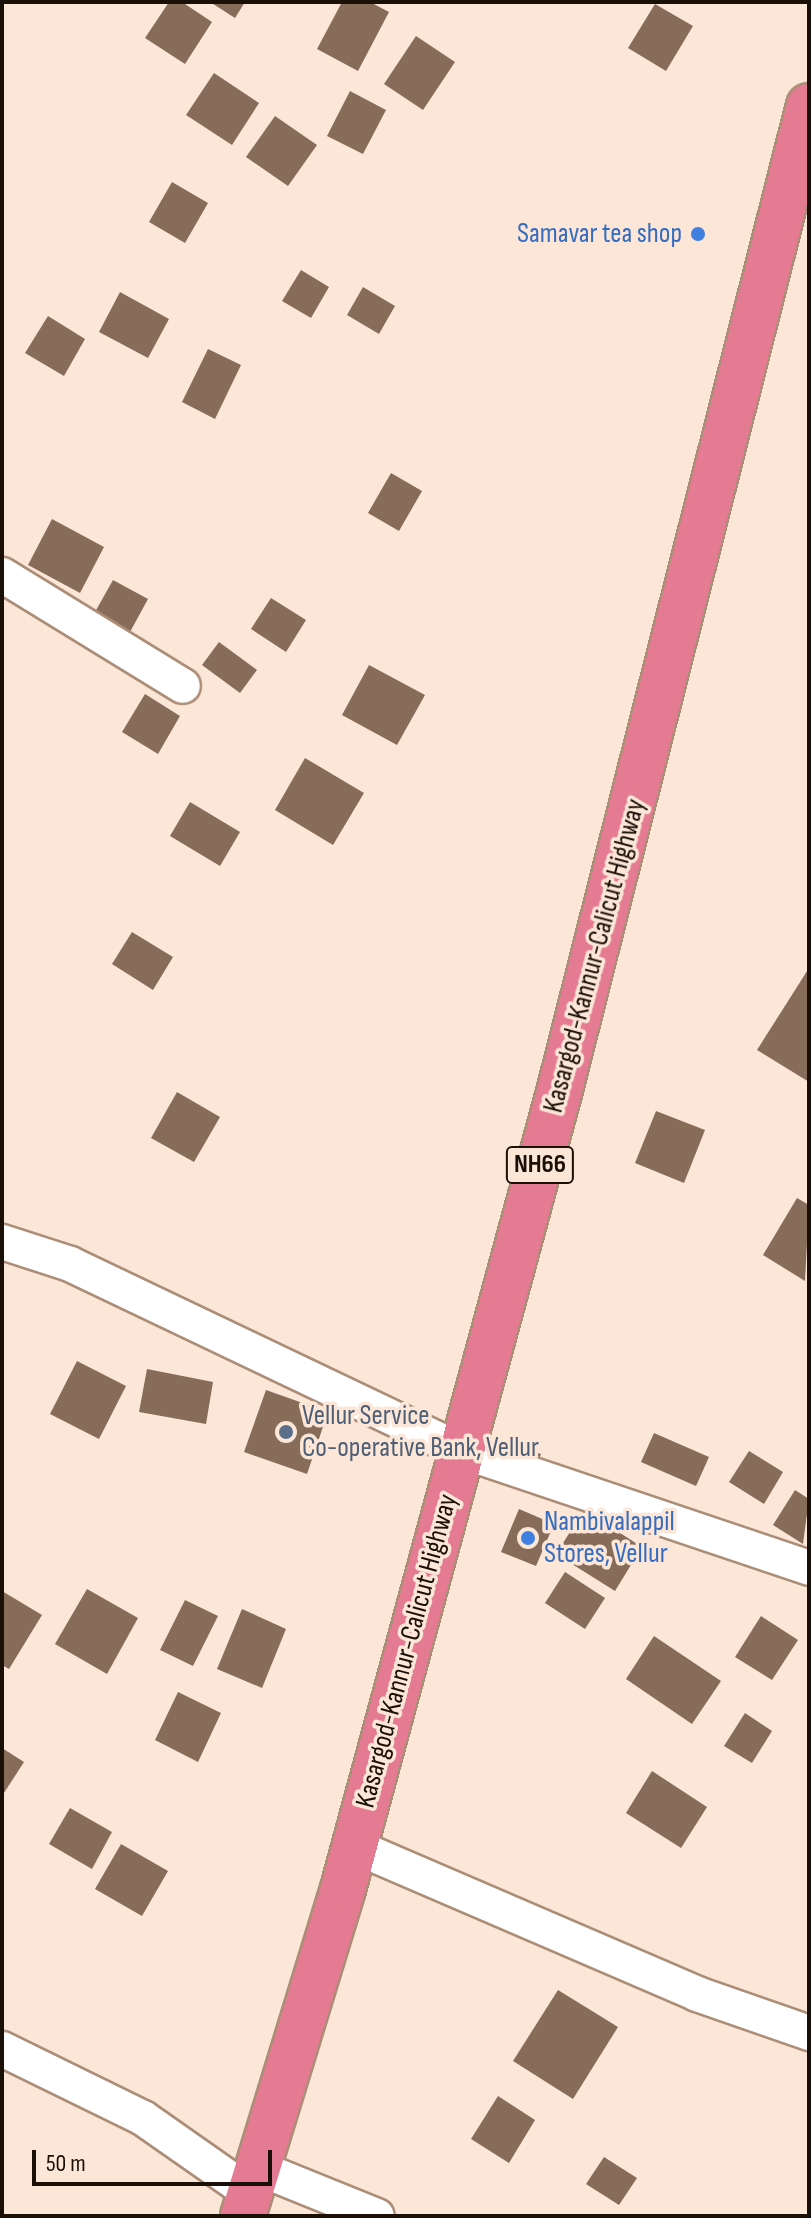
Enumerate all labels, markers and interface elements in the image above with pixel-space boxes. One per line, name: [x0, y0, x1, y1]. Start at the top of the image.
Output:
place label: Samavar tea shop: [517, 217, 682, 251]
marker: Samavar tea shop: [689, 225, 707, 243]
street label: Kasargod-Kannur-Calicut Highway: [537, 796, 653, 1116]
road number: NH66: [504, 1143, 576, 1187]
place label: Vellur Service Co-operative Bank, Vellur: [302, 1399, 539, 1465]
marker: Vellur Service Co-operative Bank, Vellur: [277, 1423, 295, 1441]
street label: Kasargod-Kannur-Calicut Highway: [349, 1491, 465, 1811]
place label: Nambivalappil Stores, Vellur: [544, 1505, 675, 1571]
marker: Nambivalappil Stores, Vellur: [519, 1529, 537, 1547]
scale bar: [36, 2134, 276, 2184]
text: 50 m: [46, 2149, 86, 2178]

